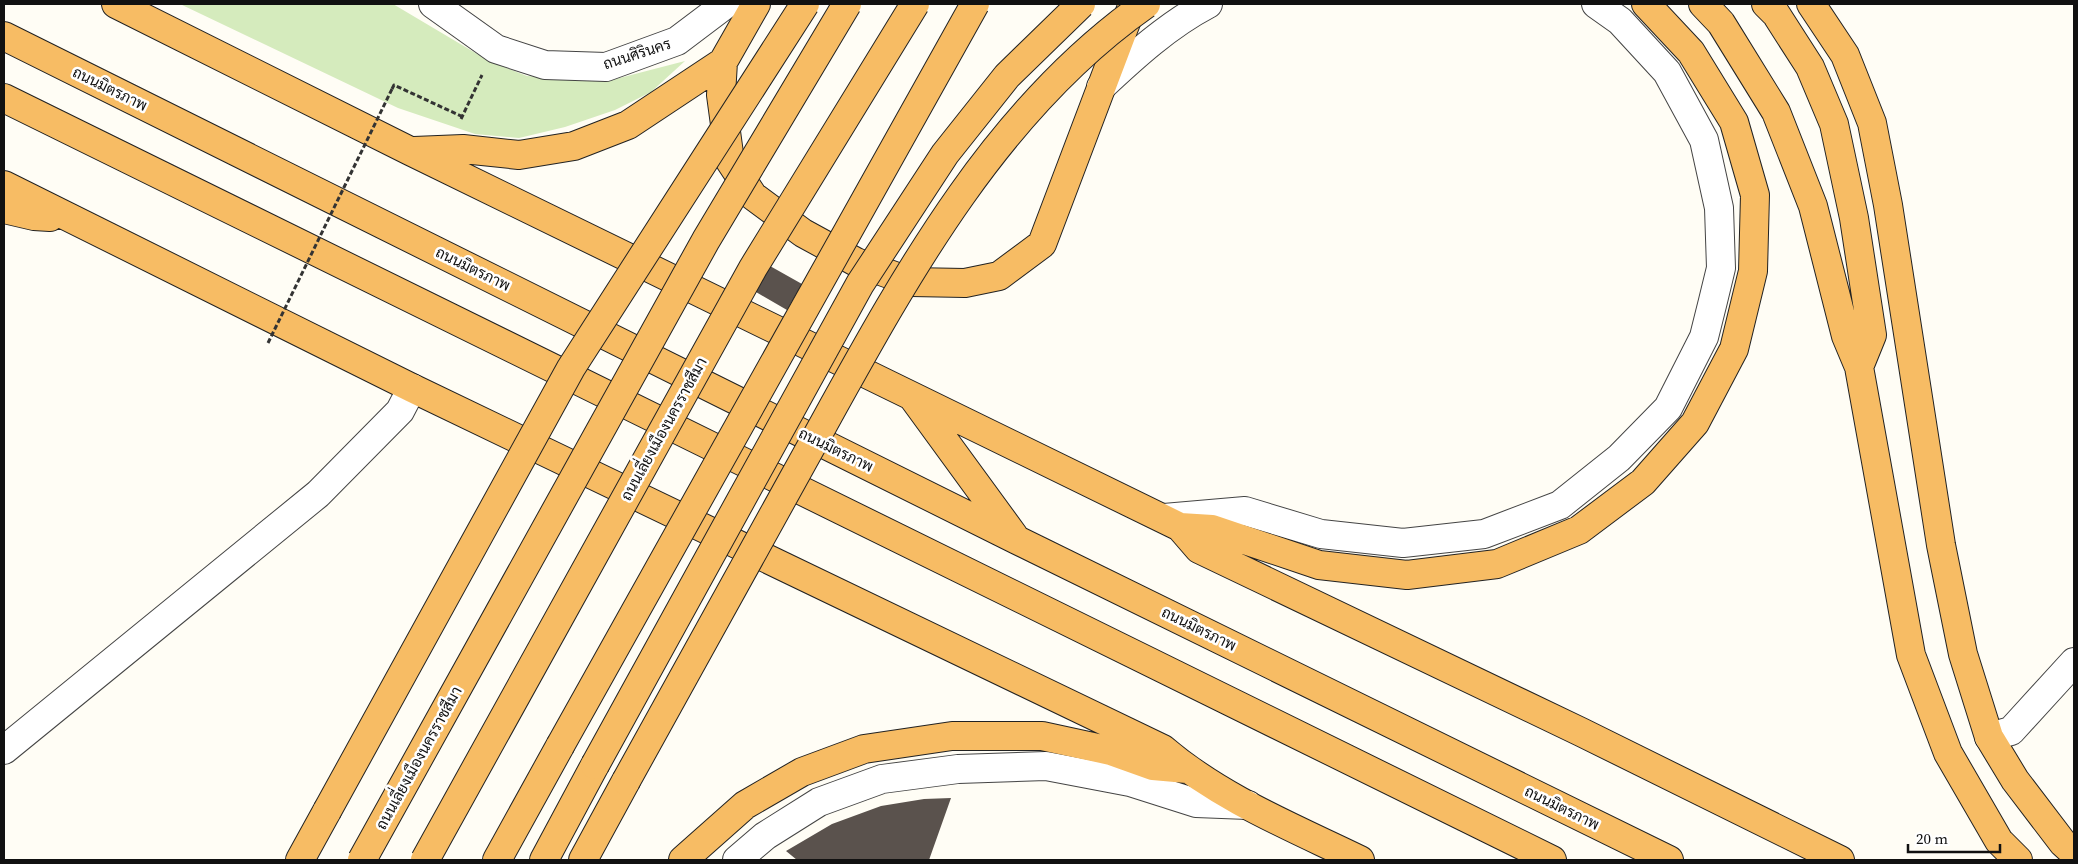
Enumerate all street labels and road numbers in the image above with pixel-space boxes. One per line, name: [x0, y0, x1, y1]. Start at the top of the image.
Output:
street label: ถนนศิรินคร: [600, 33, 673, 74]
street label: ถนนมิตรภาพ: [69, 61, 151, 116]
street label: ถนนมิตรภาพ: [432, 241, 514, 296]
street label: ถนนเลี่ยงเมืองนครราชสีมา: [612, 351, 712, 504]
street label: ถนนมิตรภาพ: [795, 422, 877, 477]
street label: ถนนมิตรภาพ: [1158, 601, 1240, 656]
street label: ถนนเลี่ยงเมืองนครราชสีมา: [367, 680, 467, 833]
street label: ถนนมิตรภาพ: [1521, 780, 1603, 835]

